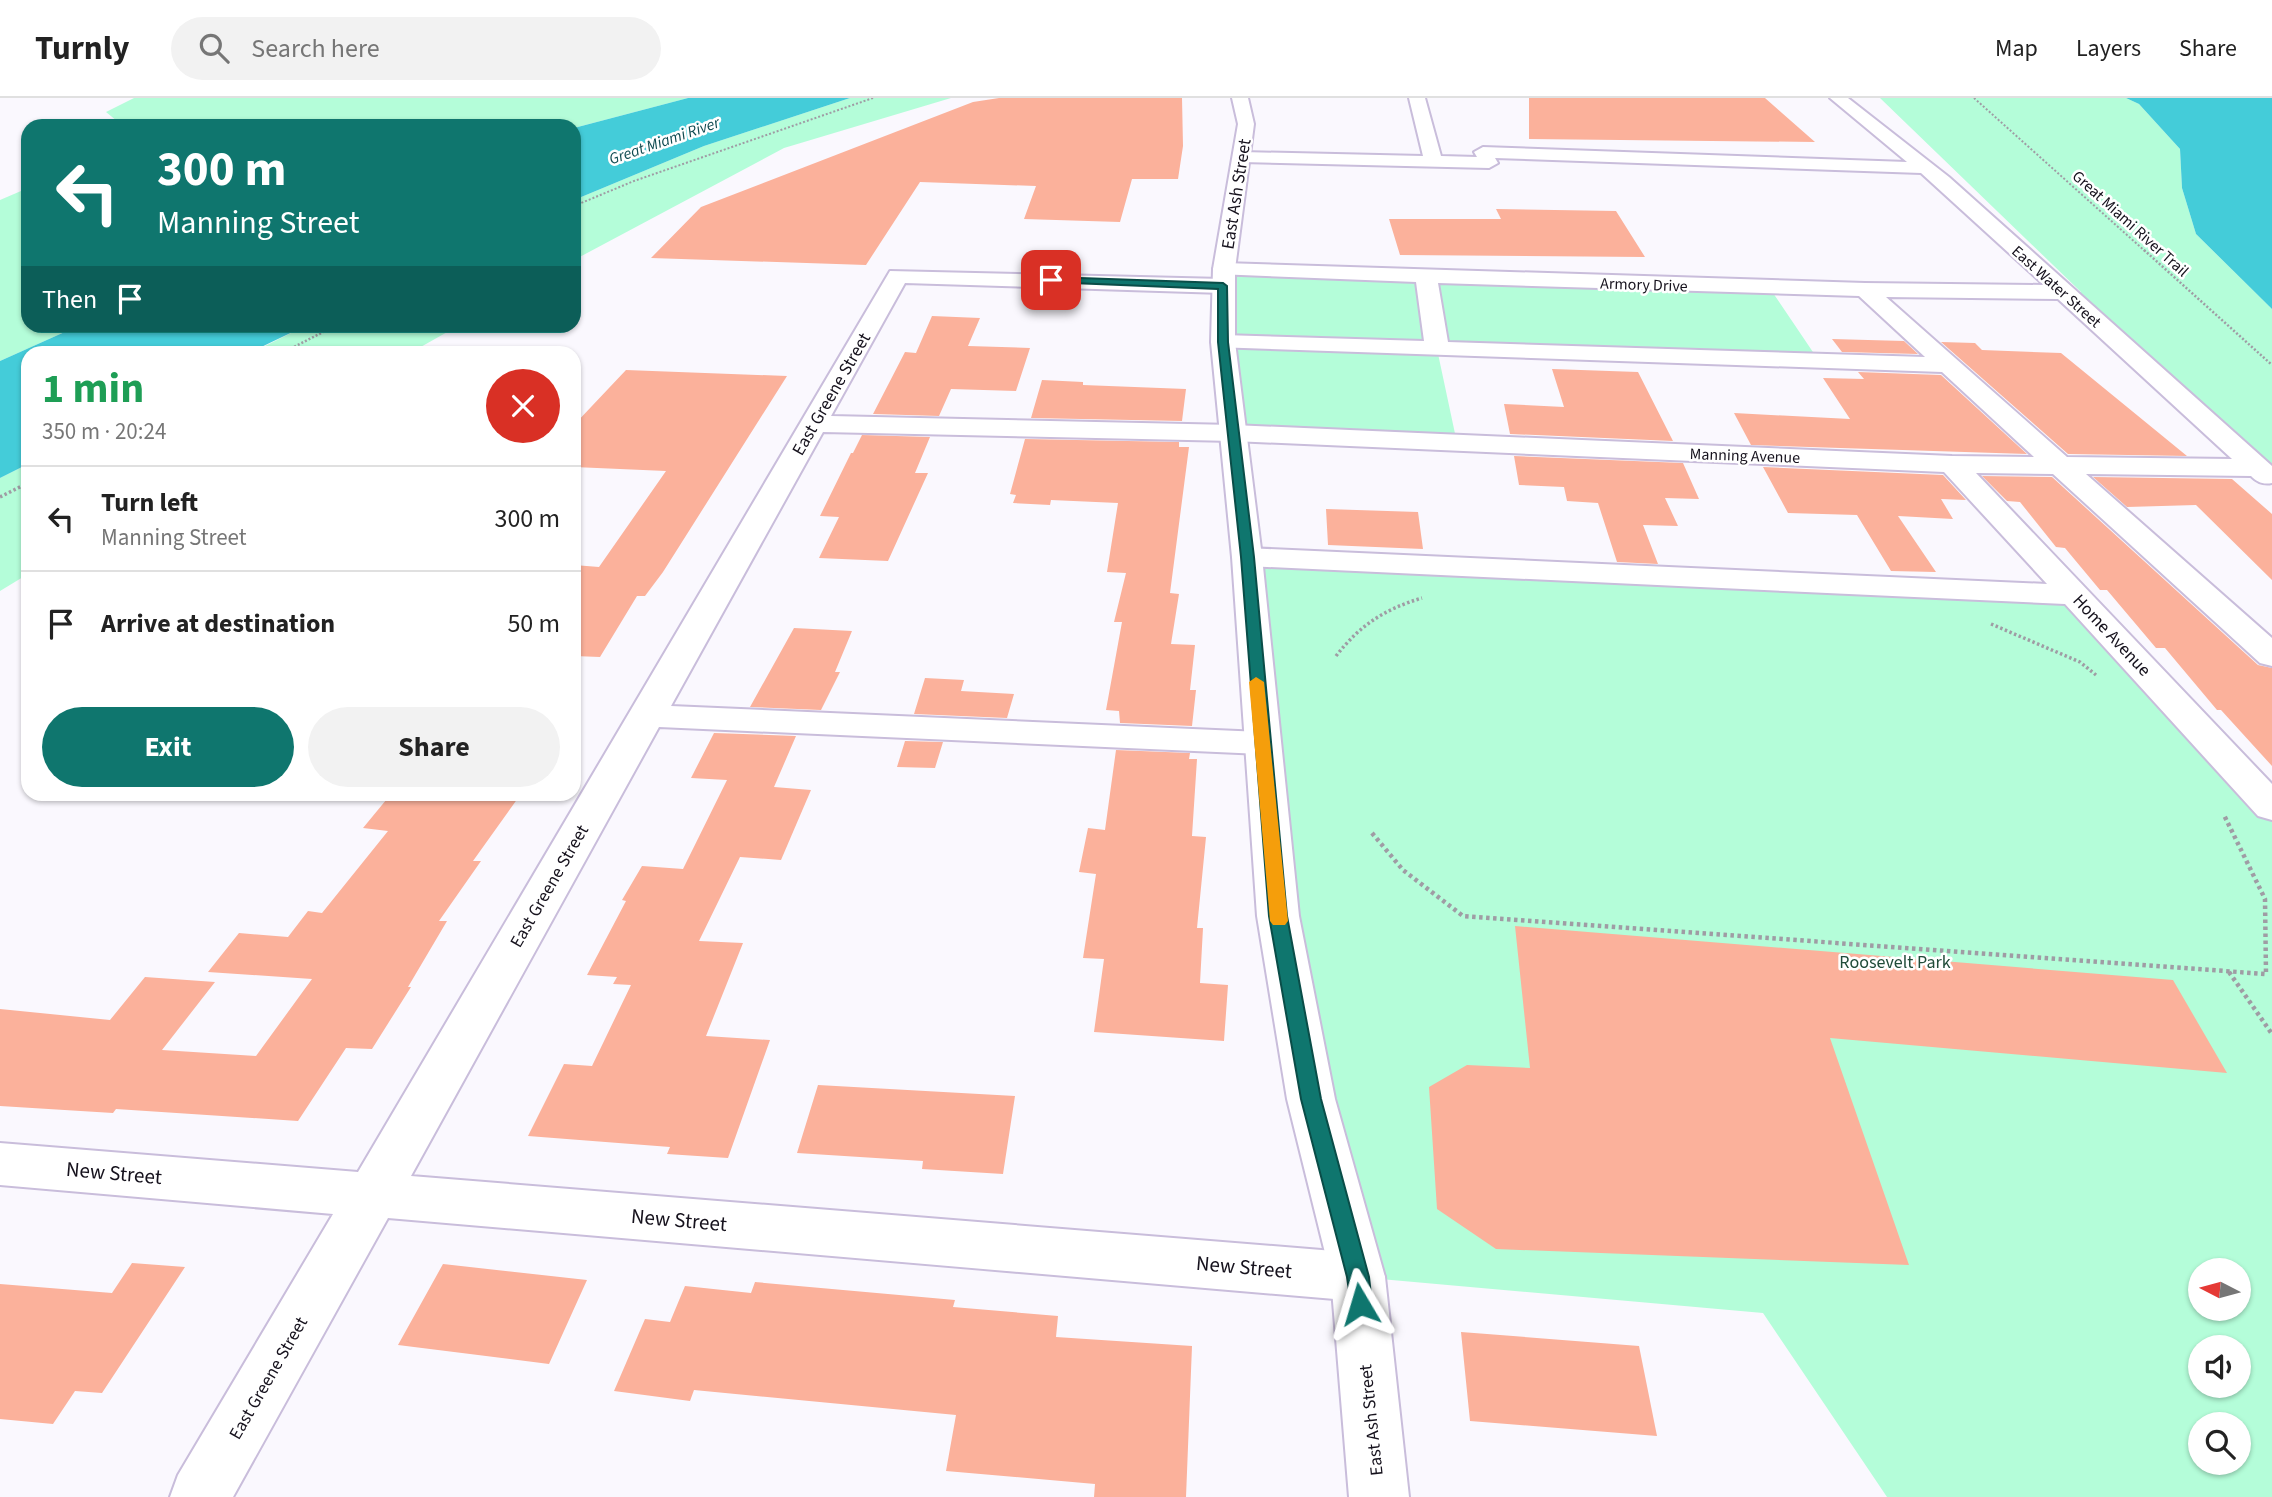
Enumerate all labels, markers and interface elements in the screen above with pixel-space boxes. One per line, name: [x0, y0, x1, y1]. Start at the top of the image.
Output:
search box: [171, 17, 661, 80]
text: Turnly: [35, 25, 129, 72]
icon: search: [195, 29, 233, 67]
text: Search here: [251, 30, 380, 67]
text: Map: [1995, 31, 2038, 66]
text: Layers: [2076, 31, 2141, 66]
text: Share: [2179, 31, 2237, 66]
water label: Great Miami River: [606, 111, 724, 170]
text: 300 m: [157, 135, 286, 205]
street label: East Ash Street: [1215, 137, 1258, 251]
icon: left: [42, 147, 133, 238]
street label: Great Miami River Trail: [2067, 165, 2193, 282]
text: Manning Street: [157, 200, 359, 246]
street label: East Water Street: [2007, 241, 2106, 333]
pin: [1021, 250, 1081, 310]
icon: arrive: [1032, 261, 1070, 299]
street label: Armory Drive: [1600, 272, 1688, 298]
icon: arrive: [111, 280, 149, 318]
text: Then: [42, 281, 97, 318]
street label: East Greene Street: [786, 328, 877, 460]
text: 1 min: [42, 359, 144, 419]
button: close: [486, 369, 560, 443]
text: 350 m · 20:24: [42, 415, 166, 448]
street label: Manning Avenue: [1689, 443, 1801, 469]
text: Turn left: [101, 484, 198, 521]
icon: left: [42, 500, 80, 538]
text: 300 m: [494, 500, 560, 537]
text: Manning Street: [101, 521, 247, 554]
street label: Home Avenue: [2067, 589, 2156, 682]
icon: arrive: [42, 605, 80, 643]
text: Arrive at destination: [101, 605, 335, 642]
text: 50 m: [507, 605, 560, 642]
button: Exit: [42, 707, 294, 787]
button: Share: [308, 707, 560, 787]
street label: East Greene Street: [504, 820, 595, 952]
park label: Roosevelt Park: [1839, 950, 1951, 975]
street label: New Street: [65, 1154, 163, 1192]
street label: New Street: [630, 1201, 728, 1239]
street label: New Street: [1195, 1248, 1293, 1286]
north arrow: [2188, 1258, 2250, 1321]
map controls: [2188, 1258, 2251, 1475]
position arrow: [1323, 1267, 1397, 1341]
street label: East Greene Street: [223, 1312, 314, 1444]
button: sound: [2188, 1335, 2251, 1398]
street label: East Ash Street: [1353, 1363, 1390, 1477]
button: search: [2188, 1412, 2251, 1475]

